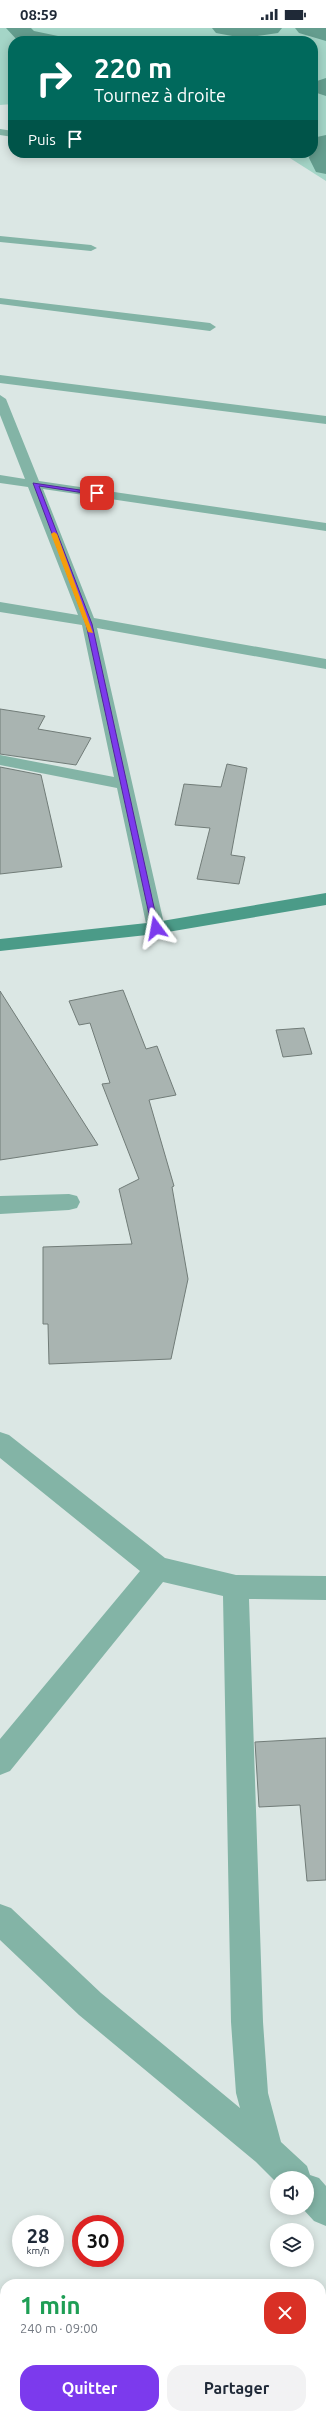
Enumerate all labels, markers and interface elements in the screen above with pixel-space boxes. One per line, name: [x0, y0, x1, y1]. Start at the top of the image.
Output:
text: 08:59: [20, 6, 58, 23]
icon: right: [28, 52, 80, 104]
text: 220 m: [94, 52, 172, 83]
text: Tournez à droite: [94, 85, 226, 105]
icon: arrive: [64, 128, 86, 150]
text: Puis: [28, 131, 56, 148]
pin: [80, 476, 114, 510]
icon: arrive: [86, 482, 108, 504]
position arrow: [135, 907, 177, 949]
map controls: [270, 2171, 314, 2267]
button: sound: [270, 2171, 314, 2215]
speed limit sign: 30: [72, 2215, 124, 2267]
button: layers: [270, 2223, 314, 2267]
text: 28: [27, 2224, 49, 2247]
text: km/h: [26, 2245, 50, 2256]
text: 1 min: [20, 2292, 81, 2319]
button: close: [264, 2292, 306, 2334]
text: 240 m · 09:00: [20, 2321, 98, 2335]
button: Quitter: [20, 2365, 159, 2411]
button: Partager: [167, 2365, 306, 2411]

